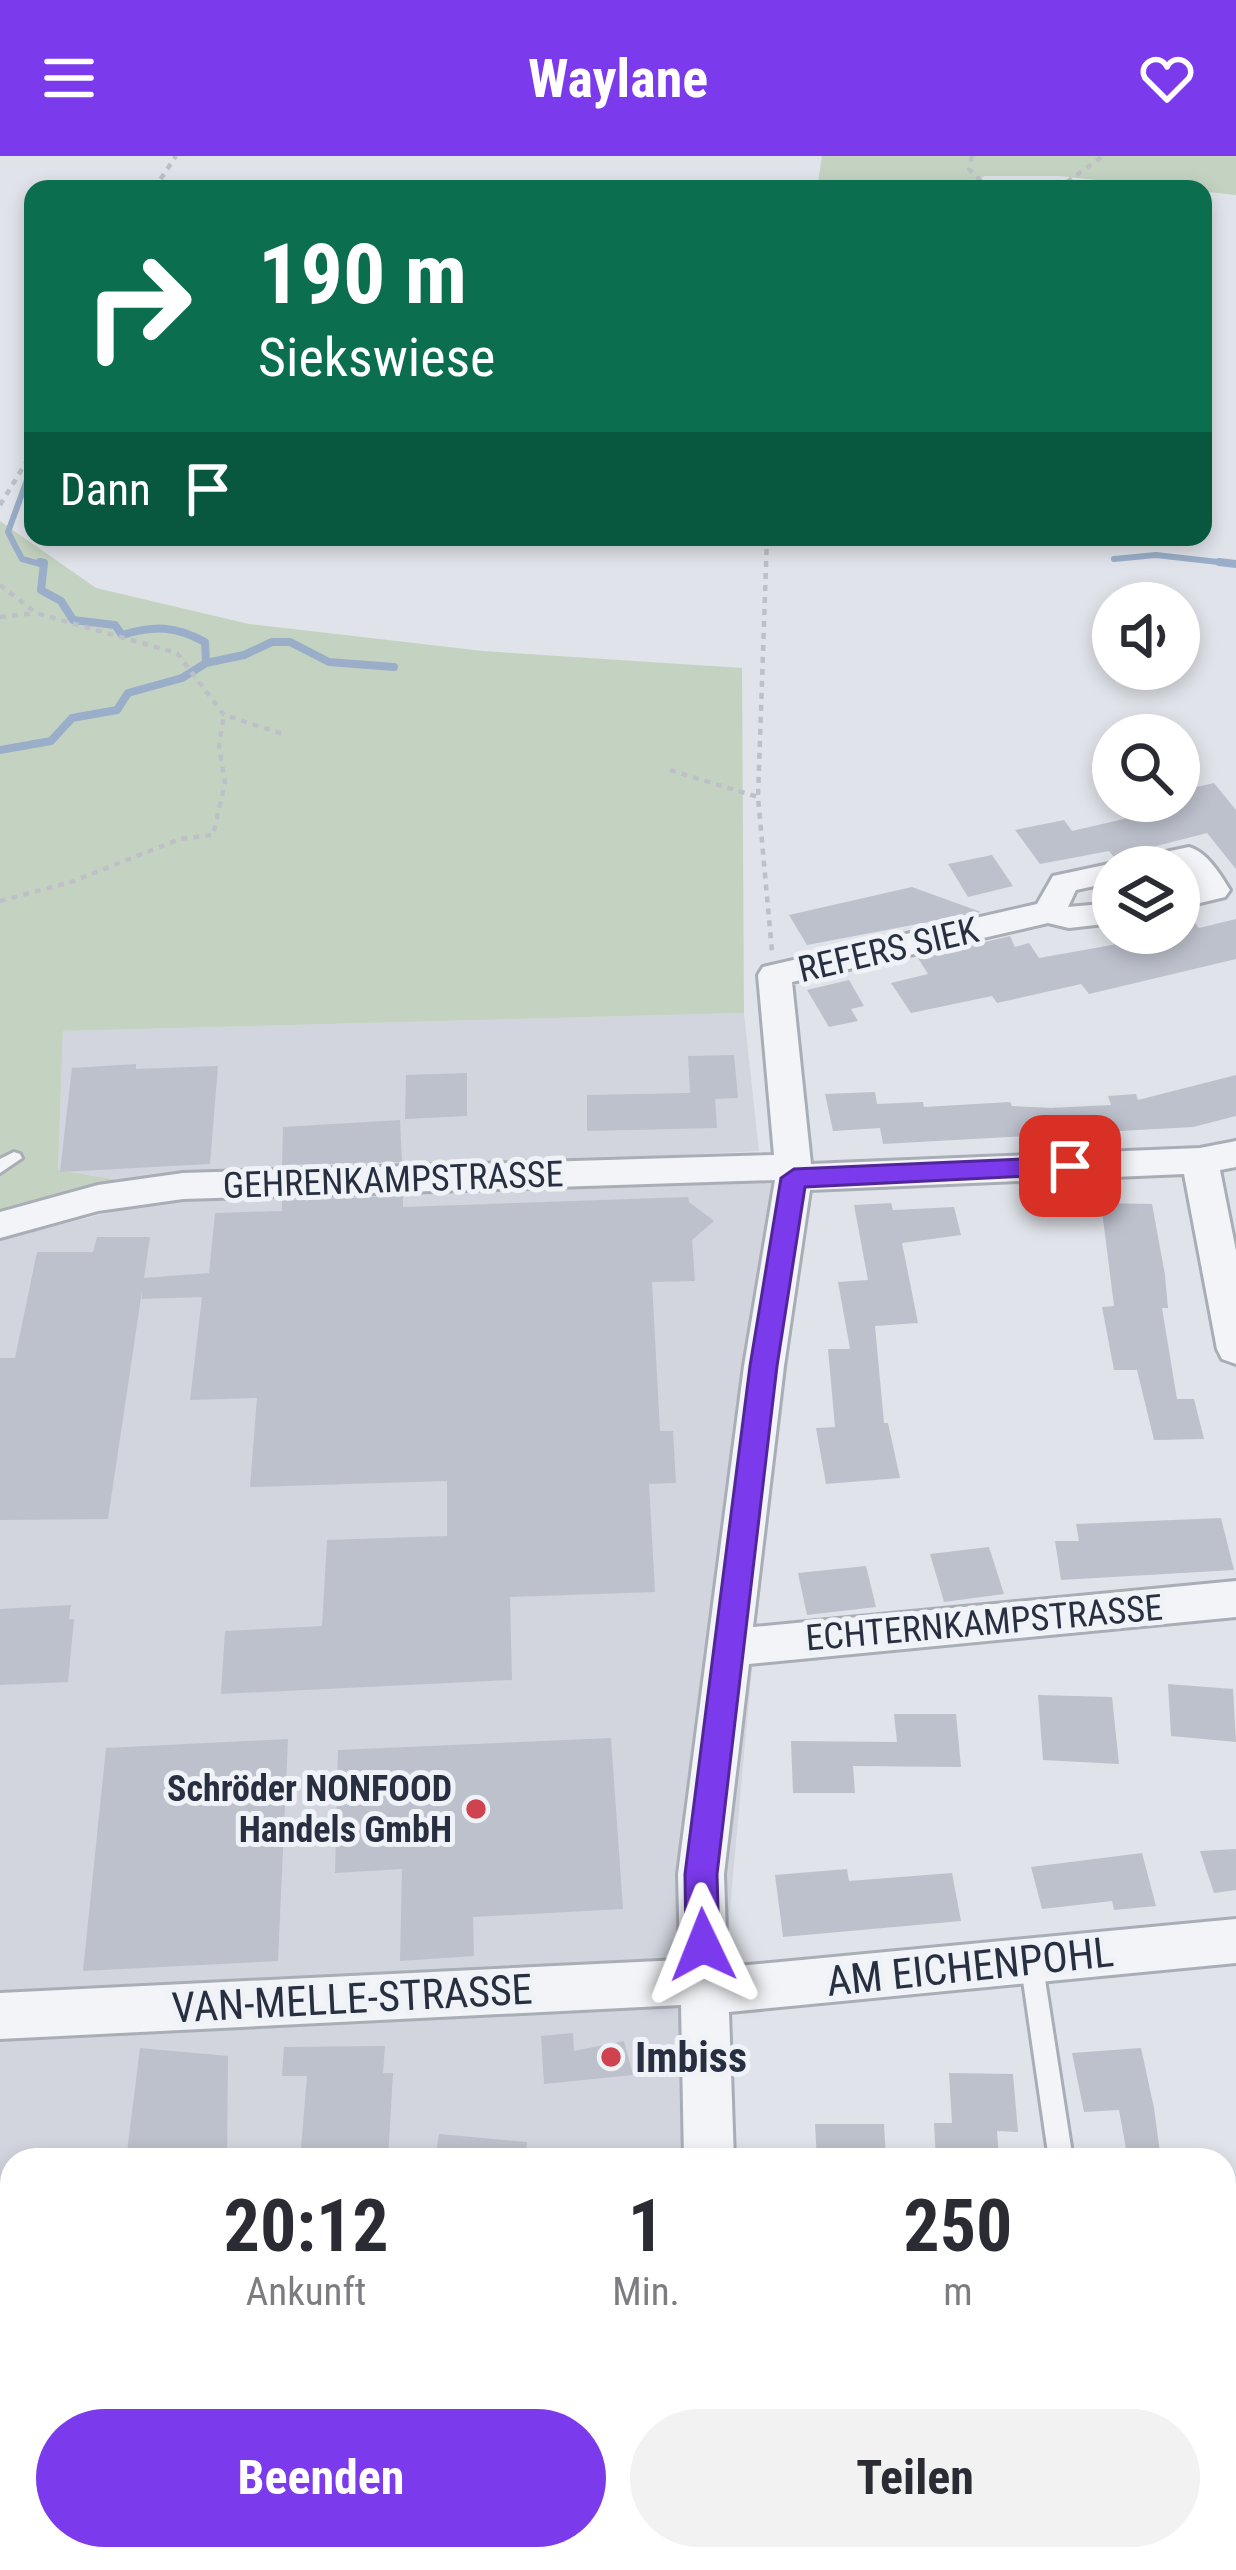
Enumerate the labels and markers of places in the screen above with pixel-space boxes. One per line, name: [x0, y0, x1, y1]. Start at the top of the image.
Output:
pin: [1019, 1115, 1121, 1217]
place label: Schröder NONFOOD Handels GmbH: [167, 1768, 452, 1851]
marker: Schröder NONFOOD Handels GmbH: [463, 1796, 489, 1822]
place label: Imbiss: [635, 2033, 747, 2082]
marker: Imbiss: [598, 2044, 624, 2070]

